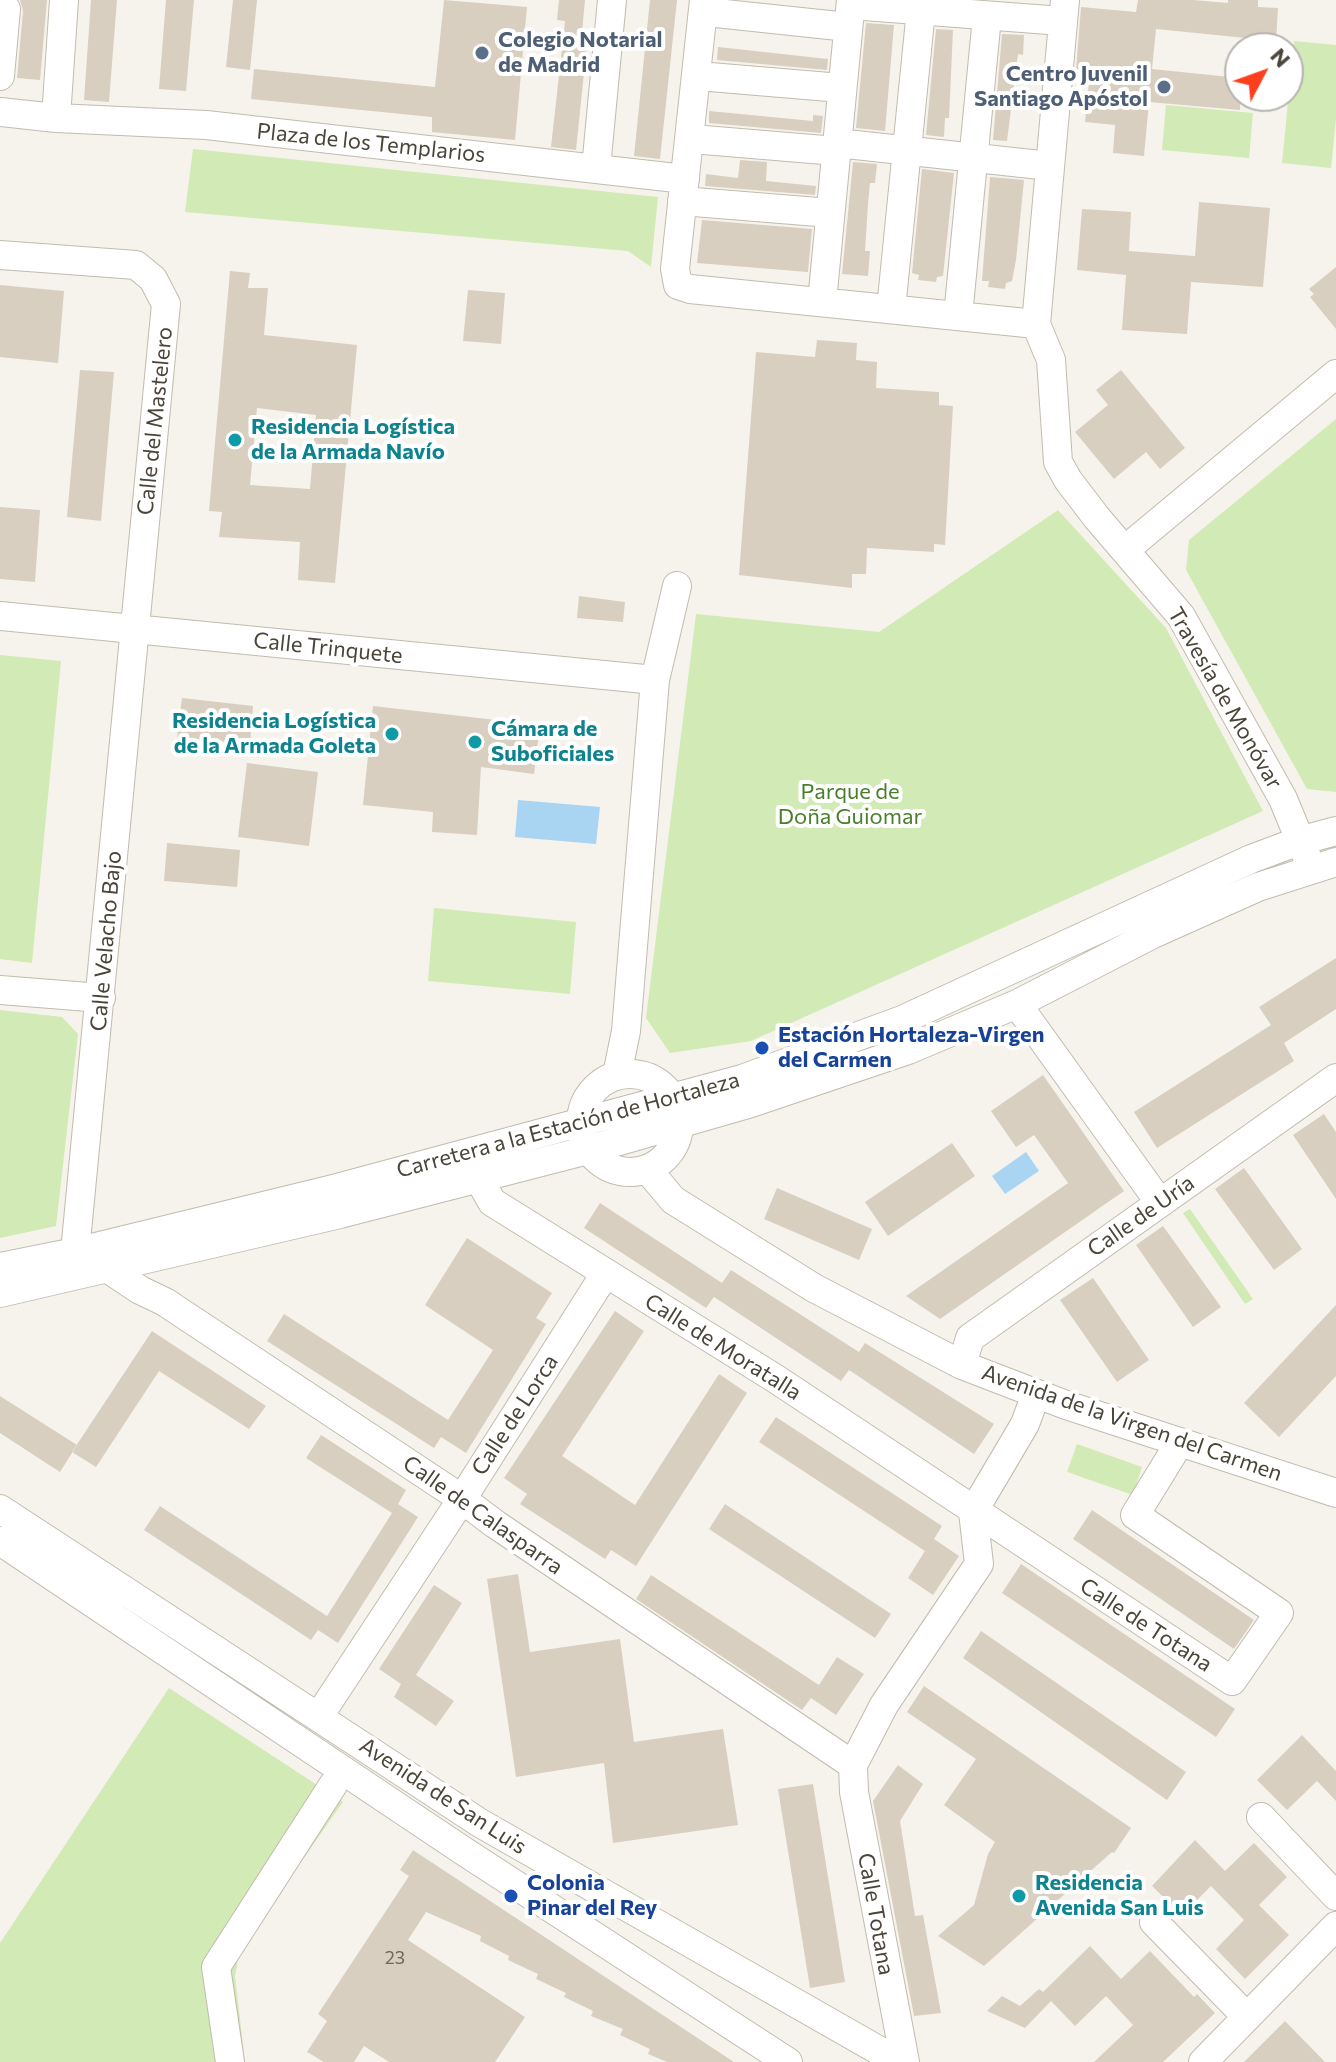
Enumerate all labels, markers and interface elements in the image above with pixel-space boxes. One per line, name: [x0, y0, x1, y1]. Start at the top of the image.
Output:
place label: Colegio Notarial de Madrid: [498, 27, 663, 78]
north arrow: [1224, 32, 1304, 112]
text: N: [1265, 42, 1297, 72]
marker: Colegio Notarial de Madrid: [473, 44, 491, 62]
place label: Centro Juvenil Santiago Apóstol: [974, 61, 1148, 112]
marker: Centro Juvenil Santiago Apóstol: [1155, 78, 1173, 96]
street label: Plaza de los Templarios: [255, 118, 487, 168]
street label: Calle del Mastelero: [132, 326, 178, 516]
place label: Residencia Logística de la Armada Navío: [251, 414, 455, 466]
marker: Residencia Logística de la Armada Navío: [226, 431, 244, 449]
street label: Travesía de Monóvar: [1162, 602, 1288, 794]
street label: Calle Trinquete: [252, 627, 404, 669]
place label: Residencia Logística de la Armada Goleta: [172, 708, 376, 760]
place label: Cámara de Suboficiales: [491, 716, 614, 768]
marker: Residencia Logística de la Armada Goleta: [383, 725, 401, 743]
marker: Cámara de Suboficiales: [466, 733, 484, 751]
park label: Parque de Doña Guiomar: [778, 779, 922, 830]
street label: Calle Velacho Bajo: [85, 850, 127, 1032]
place label: Estación Hortaleza-Virgen del Carmen: [778, 1022, 1044, 1074]
marker: Estación Hortaleza-Virgen del Carmen: [753, 1039, 771, 1057]
street label: Carretera a la Estación de Hortaleza: [394, 1066, 742, 1184]
street label: Calle de Uría: [1083, 1170, 1199, 1262]
street label: Calle de Moratalla: [640, 1288, 806, 1406]
street label: Calle de Lorca: [466, 1350, 564, 1480]
street label: Avenida de la Virgen del Carmen: [978, 1359, 1286, 1487]
street label: Calle de Calasparra: [398, 1450, 568, 1580]
street label: Calle de Totana: [1075, 1573, 1217, 1677]
street label: Avenida de San Luis: [355, 1732, 531, 1860]
street label: Calle Totana: [852, 1851, 900, 1977]
place label: Colonia Pinar del Rey: [527, 1870, 657, 1922]
place label: Residencia Avenida San Luis: [1035, 1870, 1204, 1922]
marker: Colonia Pinar del Rey: [502, 1887, 520, 1905]
marker: Residencia Avenida San Luis: [1010, 1887, 1028, 1905]
house number: 23: [385, 1947, 405, 1969]

